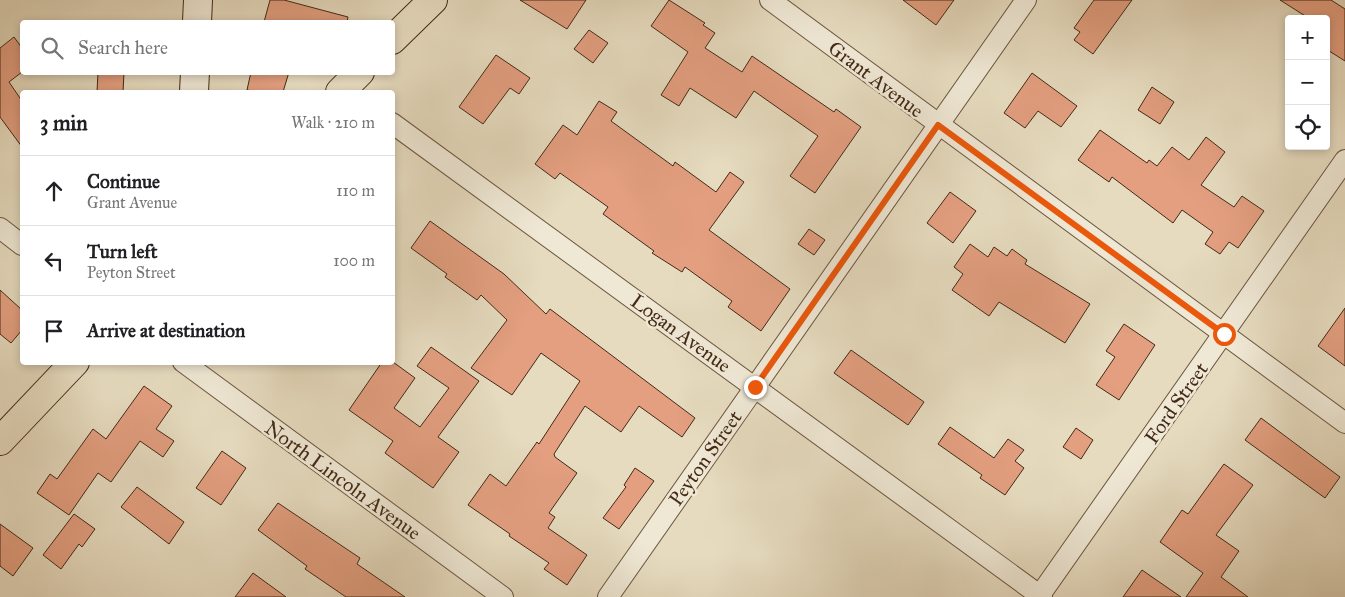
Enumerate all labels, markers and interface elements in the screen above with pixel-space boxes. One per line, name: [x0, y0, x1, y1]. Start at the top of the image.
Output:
map controls: [1285, 15, 1330, 150]
button: +: [1285, 15, 1330, 60]
search box: [20, 20, 395, 75]
icon: search: [38, 34, 66, 62]
street label: Grant Avenue: [824, 35, 928, 123]
text: Search here: [78, 36, 168, 59]
button: −: [1285, 60, 1330, 105]
button: locate: [1285, 105, 1330, 150]
text: 3 min: [40, 110, 88, 136]
text: Walk · 210 m: [291, 113, 375, 132]
text: Continue: [87, 170, 160, 193]
icon: ahead: [40, 177, 68, 205]
text: 110 m: [336, 181, 375, 200]
text: Grant Avenue: [87, 193, 177, 212]
text: Turn left: [87, 240, 157, 263]
icon: left: [40, 247, 68, 275]
text: 100 m: [333, 251, 375, 270]
text: Peyton Street: [87, 263, 176, 282]
street label: Logan Avenue: [626, 289, 736, 378]
icon: arrive: [40, 317, 68, 345]
text: Arrive at destination: [87, 319, 245, 342]
route start: [1213, 323, 1236, 346]
street label: Ford Street: [1139, 358, 1213, 448]
route end: [744, 376, 767, 399]
street label: Peyton Street: [663, 406, 747, 510]
street label: North Lincoln Avenue: [260, 415, 426, 545]

